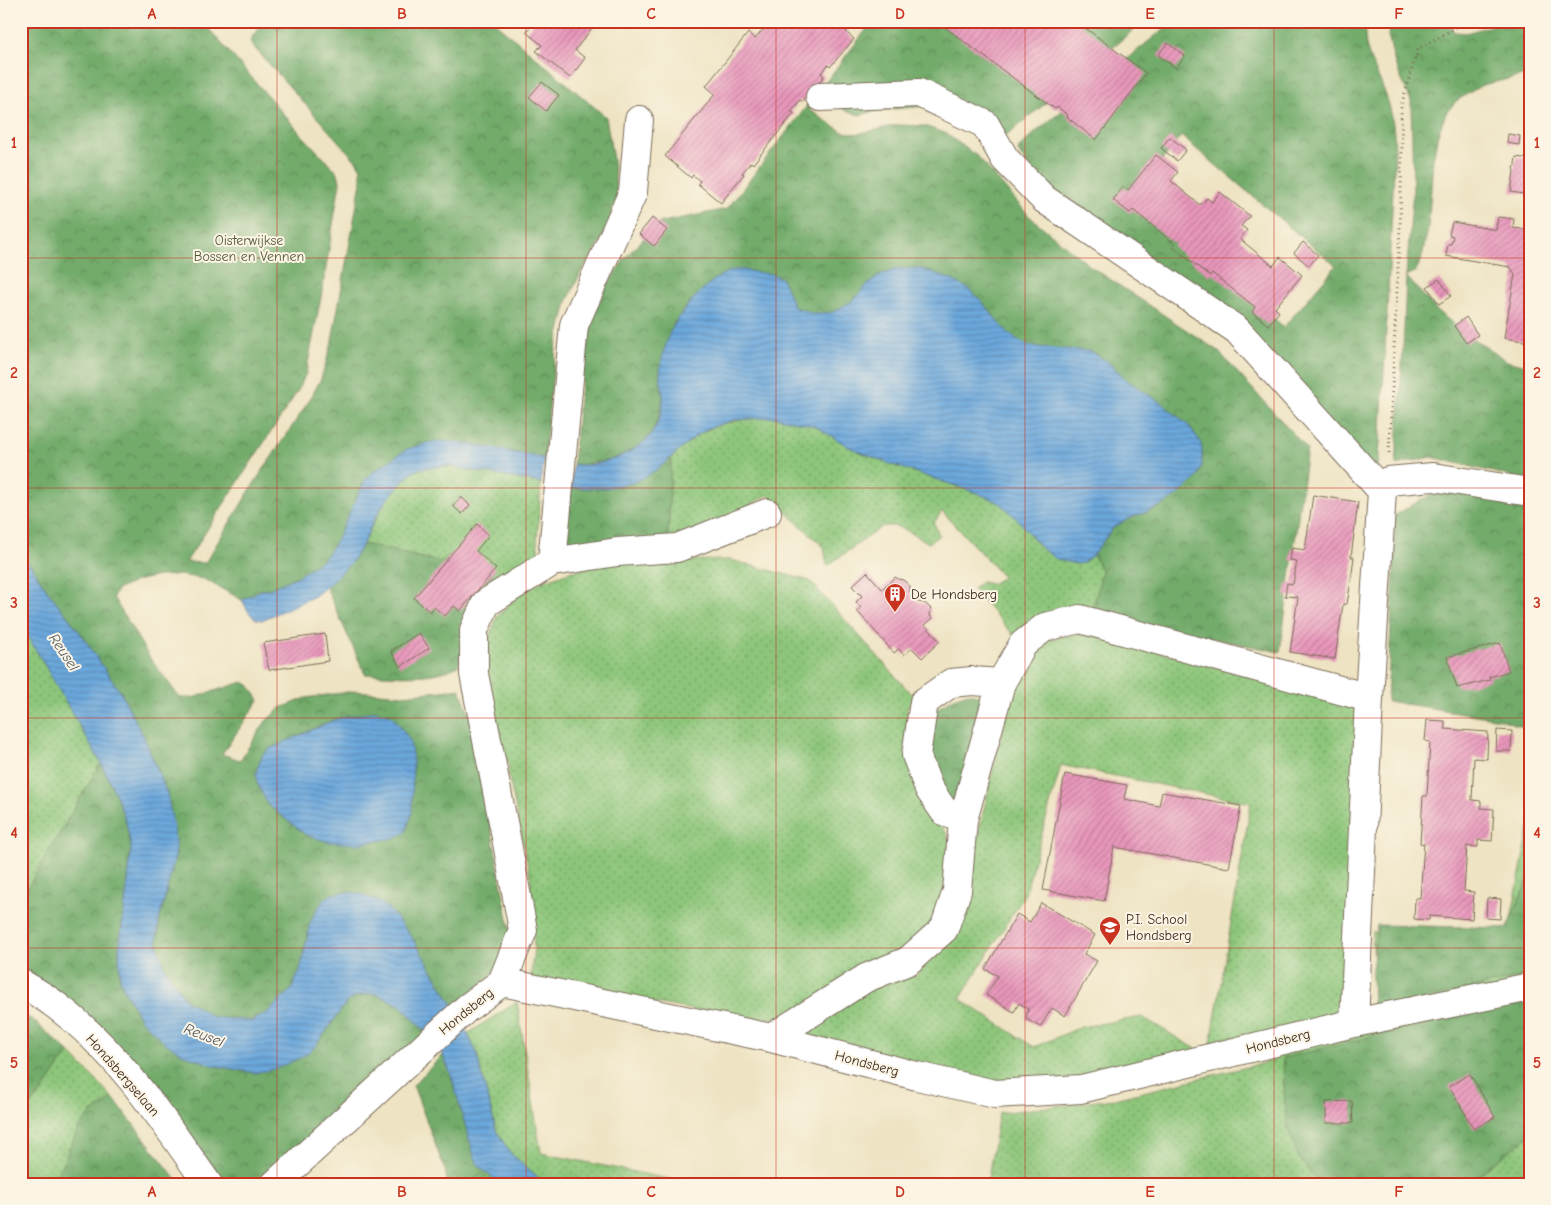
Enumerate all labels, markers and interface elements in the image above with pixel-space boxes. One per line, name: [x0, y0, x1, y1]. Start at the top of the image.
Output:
text: A: [148, 5, 157, 23]
text: B: [397, 5, 407, 23]
text: C: [646, 5, 656, 23]
text: D: [895, 5, 905, 23]
text: E: [1145, 5, 1155, 23]
text: F: [1394, 5, 1404, 23]
text: 1: [11, 134, 17, 152]
text: 1: [1534, 134, 1540, 152]
park label: Oisterwijkse Bossen en Vennen: [194, 232, 304, 265]
text: 2: [10, 364, 18, 382]
text: 2: [1533, 364, 1541, 382]
building icon: De Hondsberg: [883, 582, 907, 613]
place label: De Hondsberg: [911, 586, 997, 603]
text: 3: [10, 594, 18, 612]
text: 3: [1533, 594, 1541, 612]
water label: Reusel: [45, 630, 83, 675]
text: 4: [10, 824, 18, 842]
text: 4: [1533, 824, 1541, 842]
place label: P.I. School Hondsberg: [1126, 911, 1192, 944]
school or university icon: P.I. School Hondsberg: [1098, 915, 1122, 946]
street label: Hondsberg: [435, 984, 497, 1039]
water label: Reusel: [181, 1019, 227, 1051]
street label: Hondsberg: [1244, 1025, 1312, 1058]
street label: Hondsbergselaan: [82, 1031, 163, 1120]
street label: Hondsberg: [833, 1047, 901, 1080]
text: 5: [10, 1054, 18, 1072]
text: 5: [1533, 1054, 1541, 1072]
text: A: [148, 1183, 157, 1201]
text: B: [397, 1183, 407, 1201]
text: C: [646, 1183, 656, 1201]
text: D: [895, 1183, 905, 1201]
text: E: [1145, 1183, 1155, 1201]
text: F: [1394, 1183, 1404, 1201]

